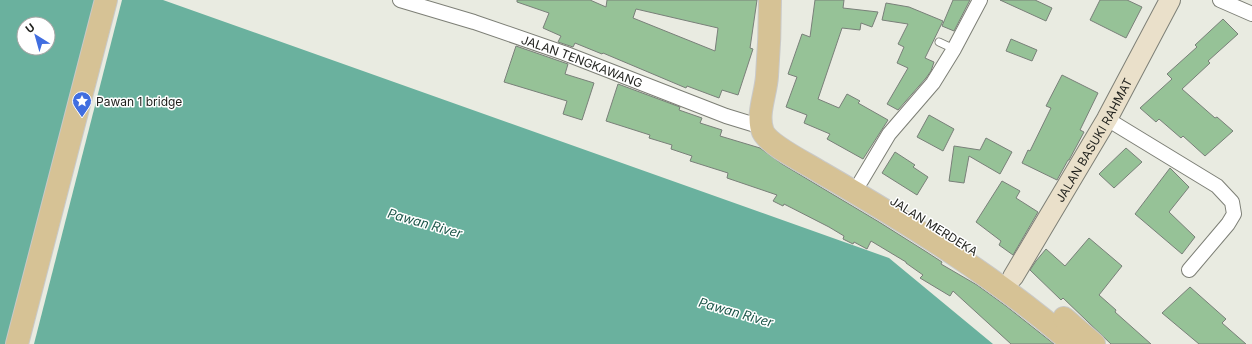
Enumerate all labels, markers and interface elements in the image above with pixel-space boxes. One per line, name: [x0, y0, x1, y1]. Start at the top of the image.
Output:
north arrow: [16, 16, 56, 56]
text: U: [23, 20, 37, 36]
street label: JALAN TENGKAWANG: [519, 31, 645, 90]
street label: JALAN BASUKI RAHMAT: [1052, 75, 1135, 205]
place icon: Pawan 1 bridge: [71, 90, 93, 118]
place label: Pawan 1 bridge: [96, 94, 182, 109]
street label: JALAN MERDEKA: [887, 193, 981, 259]
water label: Pawan River: [386, 205, 465, 242]
water label: Pawan River: [697, 294, 776, 331]

